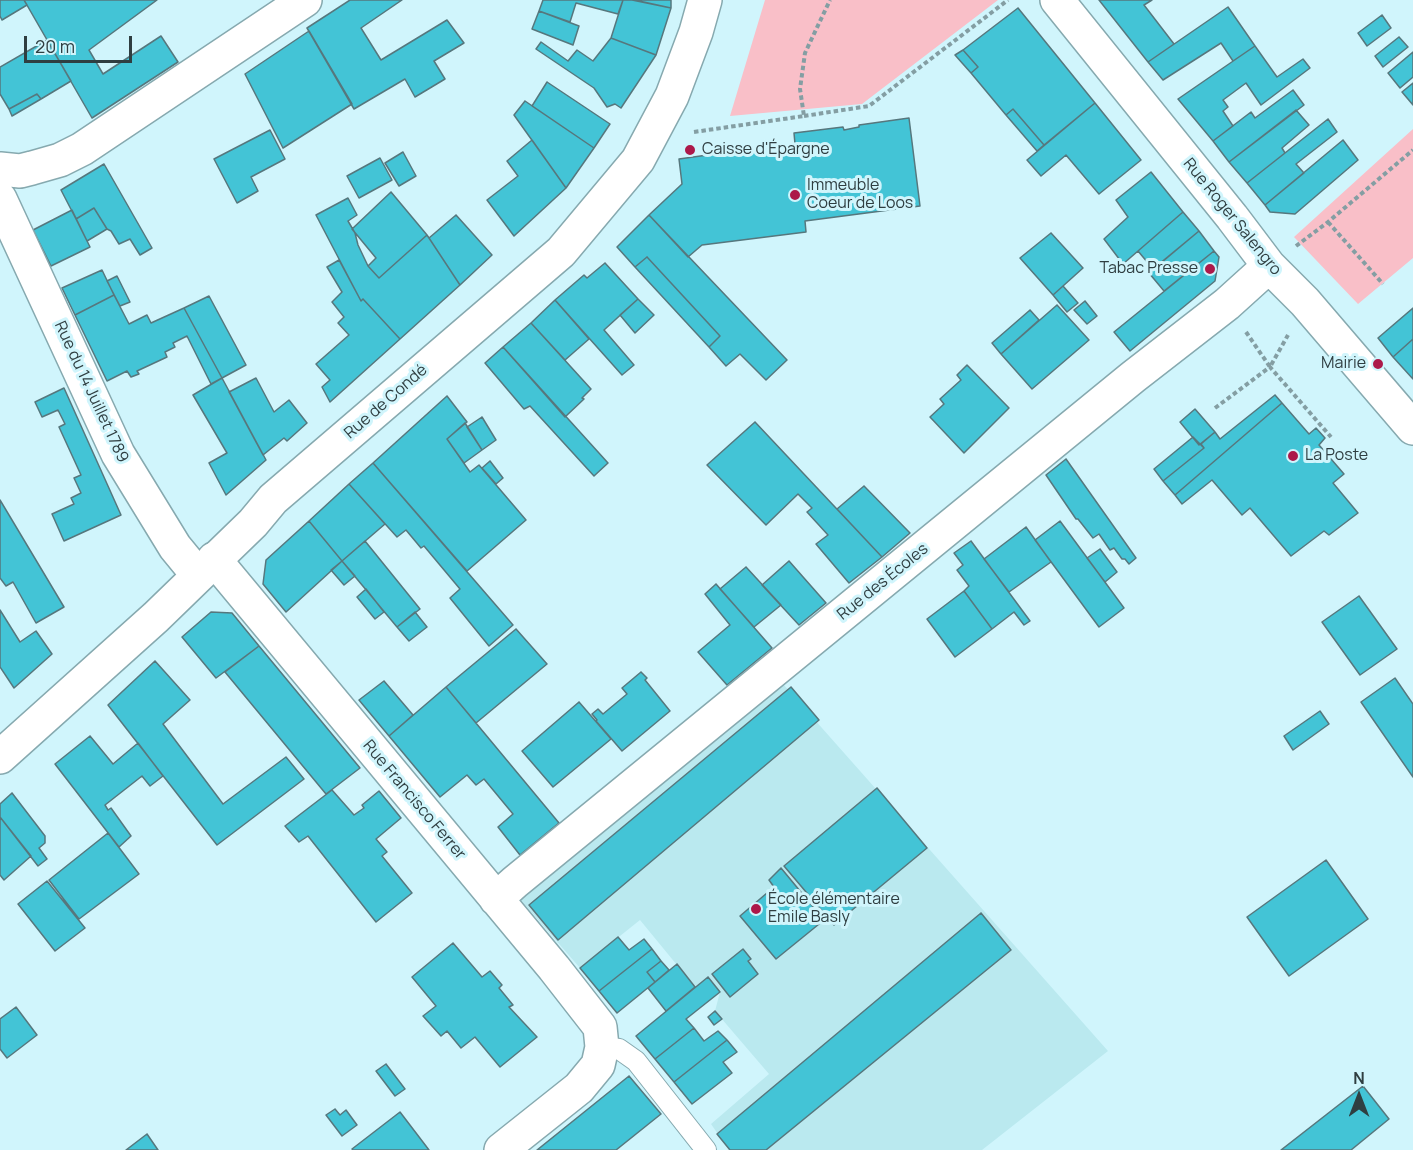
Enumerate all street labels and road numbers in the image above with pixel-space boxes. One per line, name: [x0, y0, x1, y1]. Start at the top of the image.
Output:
street label: Rue Roger Salengro: [1179, 155, 1285, 279]
street label: Rue du 14 Juillet 1789: [50, 318, 132, 466]
street label: Rue de Condé: [341, 361, 431, 443]
street label: Rue des Écoles: [834, 540, 932, 624]
street label: Rue Francisco Ferrer: [359, 736, 469, 864]

